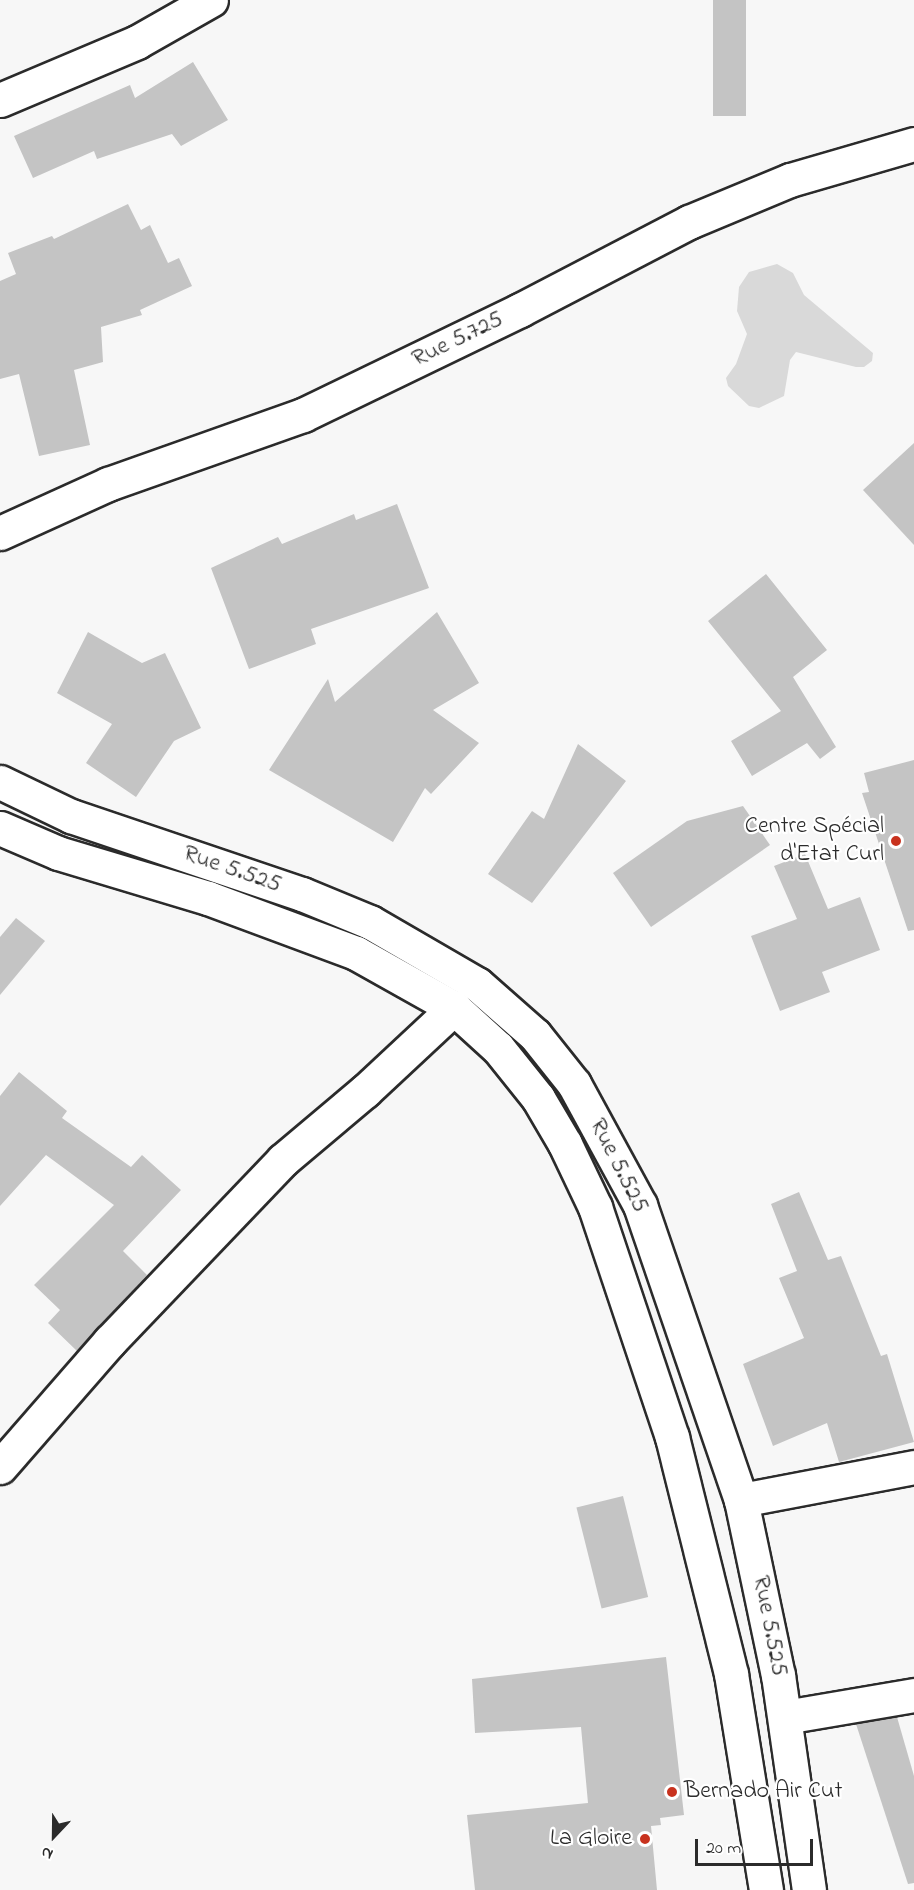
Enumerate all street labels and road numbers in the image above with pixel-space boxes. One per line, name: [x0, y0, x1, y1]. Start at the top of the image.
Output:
street label: Rue 5.725: [408, 306, 508, 374]
street label: Rue 5.525: [179, 840, 285, 900]
street label: Rue 5.525: [582, 1114, 654, 1218]
street label: Rue 5.525: [745, 1573, 793, 1679]

